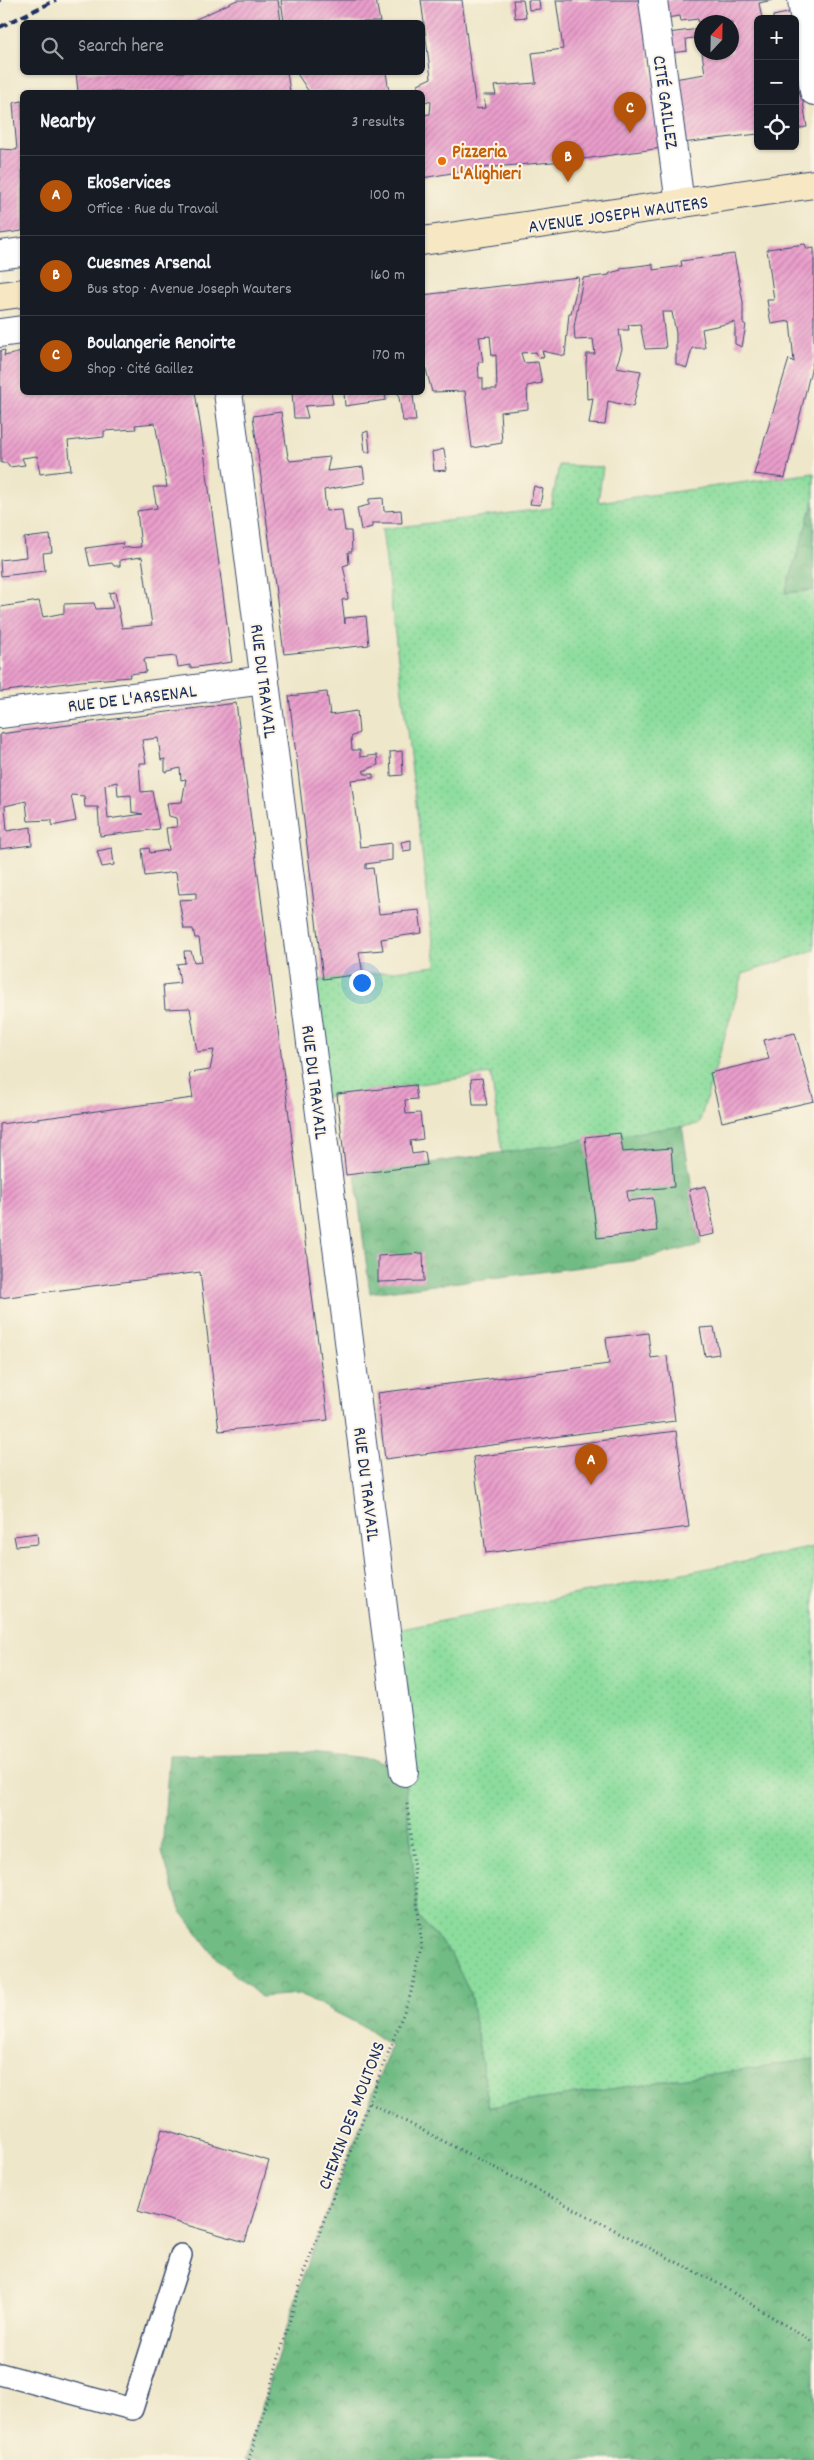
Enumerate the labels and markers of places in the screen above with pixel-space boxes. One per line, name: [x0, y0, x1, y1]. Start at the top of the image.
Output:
pin: C: [614, 92, 646, 133]
place label: Pizzeria L'Alighieri: [452, 140, 522, 189]
pin: B: [552, 141, 584, 182]
marker: Pizzeria L'Alighieri: [436, 155, 448, 167]
pin: A: [575, 1444, 607, 1485]

